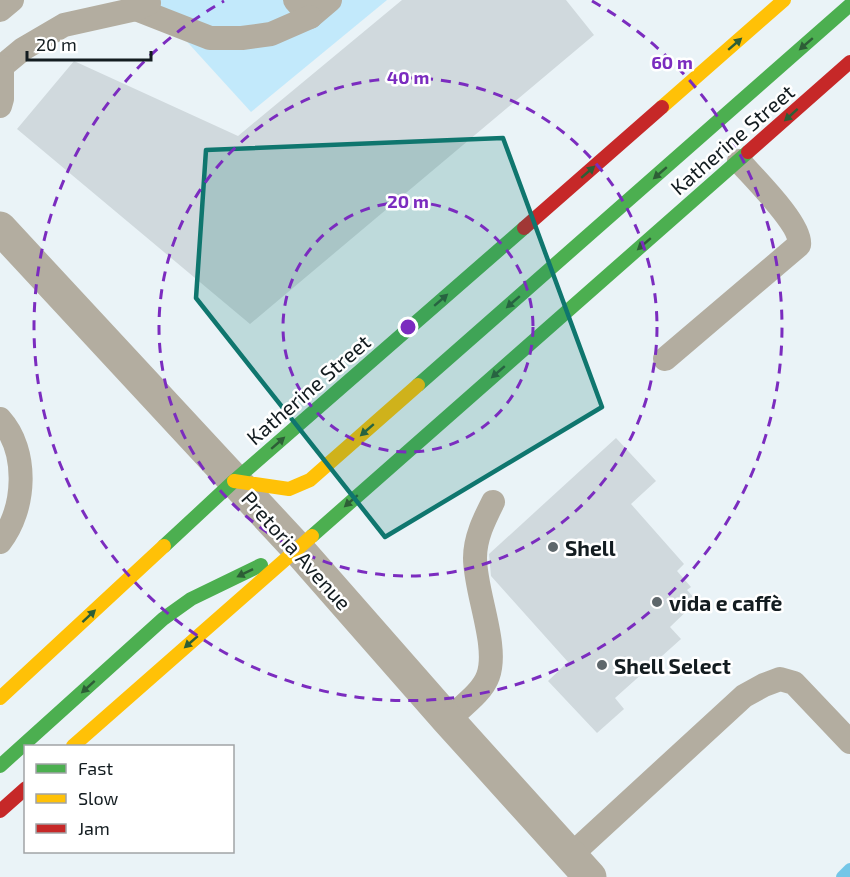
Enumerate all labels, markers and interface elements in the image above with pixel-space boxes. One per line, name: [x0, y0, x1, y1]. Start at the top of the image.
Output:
scale bar: [27, 24, 152, 62]
text: 20 m: [36, 33, 77, 55]
one-way arrow: [727, 37, 742, 50]
one-way arrow: [799, 37, 814, 50]
text: 60 m: [651, 51, 693, 73]
text: 40 m: [387, 66, 429, 88]
street label: Katherine Street: [665, 79, 799, 199]
one-way arrow: [784, 108, 799, 121]
one-way arrow: [580, 166, 595, 179]
one-way arrow: [653, 166, 668, 179]
text: 20 m: [387, 190, 429, 212]
one-way arrow: [637, 237, 652, 251]
one-way arrow: [433, 294, 448, 307]
one-way arrow: [506, 295, 521, 308]
centre of rings: [398, 317, 418, 337]
street label: Katherine Street: [241, 329, 375, 449]
one-way arrow: [491, 365, 506, 378]
one-way arrow: [360, 423, 375, 436]
one-way arrow: [271, 436, 286, 449]
street label: Pretoria Avenue: [237, 485, 357, 615]
one-way arrow: [344, 494, 359, 507]
place label: Shell: [565, 535, 616, 560]
marker: Shell: [546, 540, 560, 554]
one-way arrow: [236, 569, 253, 578]
place label: vida e caffè: [669, 590, 783, 615]
marker: vida e caffè: [650, 595, 664, 609]
one-way arrow: [81, 610, 96, 623]
one-way arrow: [184, 635, 199, 648]
place label: Shell Select: [614, 653, 731, 678]
marker: Shell Select: [595, 658, 609, 672]
one-way arrow: [81, 680, 96, 693]
legend: [24, 745, 234, 853]
text: Fast: [78, 757, 113, 779]
text: Slow: [78, 787, 119, 809]
text: Jam: [78, 817, 110, 839]

